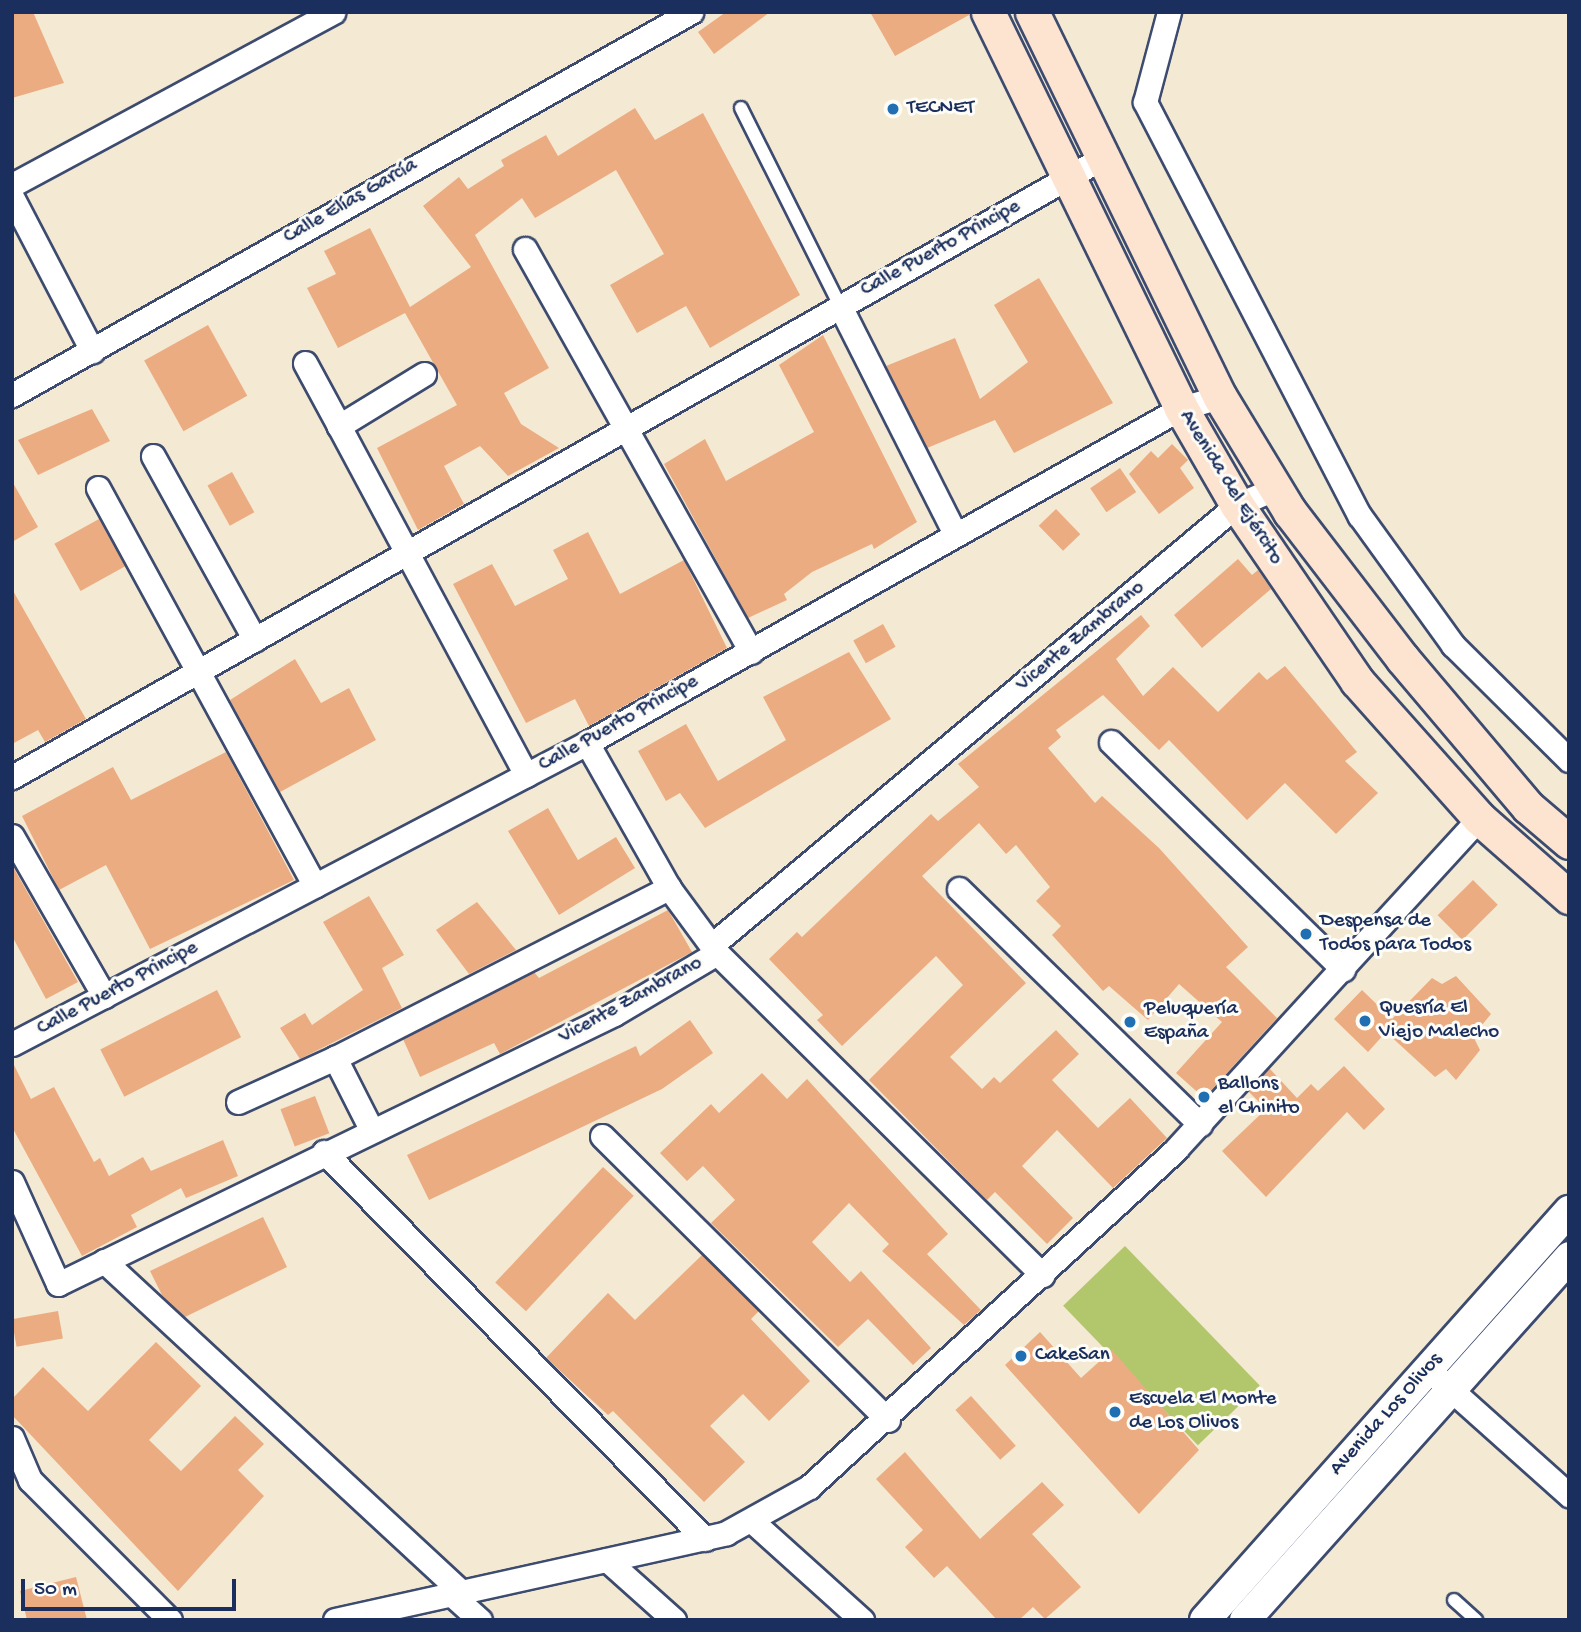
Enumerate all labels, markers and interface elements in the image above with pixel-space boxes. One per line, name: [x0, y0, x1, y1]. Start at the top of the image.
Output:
place label: TECNET: [907, 96, 974, 122]
marker: TECNET: [885, 101, 901, 117]
street label: Calle Elías García: [280, 153, 422, 251]
street label: Calle Puerto Principe: [857, 195, 1025, 303]
street label: Avenida del Ejército: [1172, 406, 1288, 570]
street label: Vicente Zambrano: [1012, 576, 1150, 698]
street label: Calle Puerto Principe: [535, 670, 703, 778]
place label: Despensa de Todos para Todos: [1320, 909, 1471, 959]
marker: Despensa de Todos para Todos: [1298, 926, 1314, 942]
street label: Calle Puerto Principe: [33, 936, 203, 1042]
street label: Vicente Zambrano: [555, 951, 707, 1051]
place label: Quesría El Viejo Malecho: [1379, 996, 1499, 1046]
place label: Peluquería España: [1144, 997, 1238, 1047]
marker: Quesría El Viejo Malecho: [1357, 1013, 1373, 1029]
marker: Peluquería España: [1122, 1014, 1138, 1030]
place label: Ballons el Chinito: [1218, 1072, 1300, 1122]
marker: Ballons el Chinito: [1196, 1089, 1212, 1105]
place label: CakeSan: [1035, 1343, 1110, 1369]
marker: CakeSan: [1013, 1348, 1029, 1364]
street label: Avenida Los Olivos: [1325, 1348, 1449, 1482]
place label: Escuela El Monte de Los Olivos: [1129, 1387, 1276, 1437]
marker: Escuela El Monte de Los Olivos: [1107, 1404, 1123, 1420]
scale bar: [24, 1566, 240, 1610]
text: 50 m: [34, 1578, 77, 1603]

